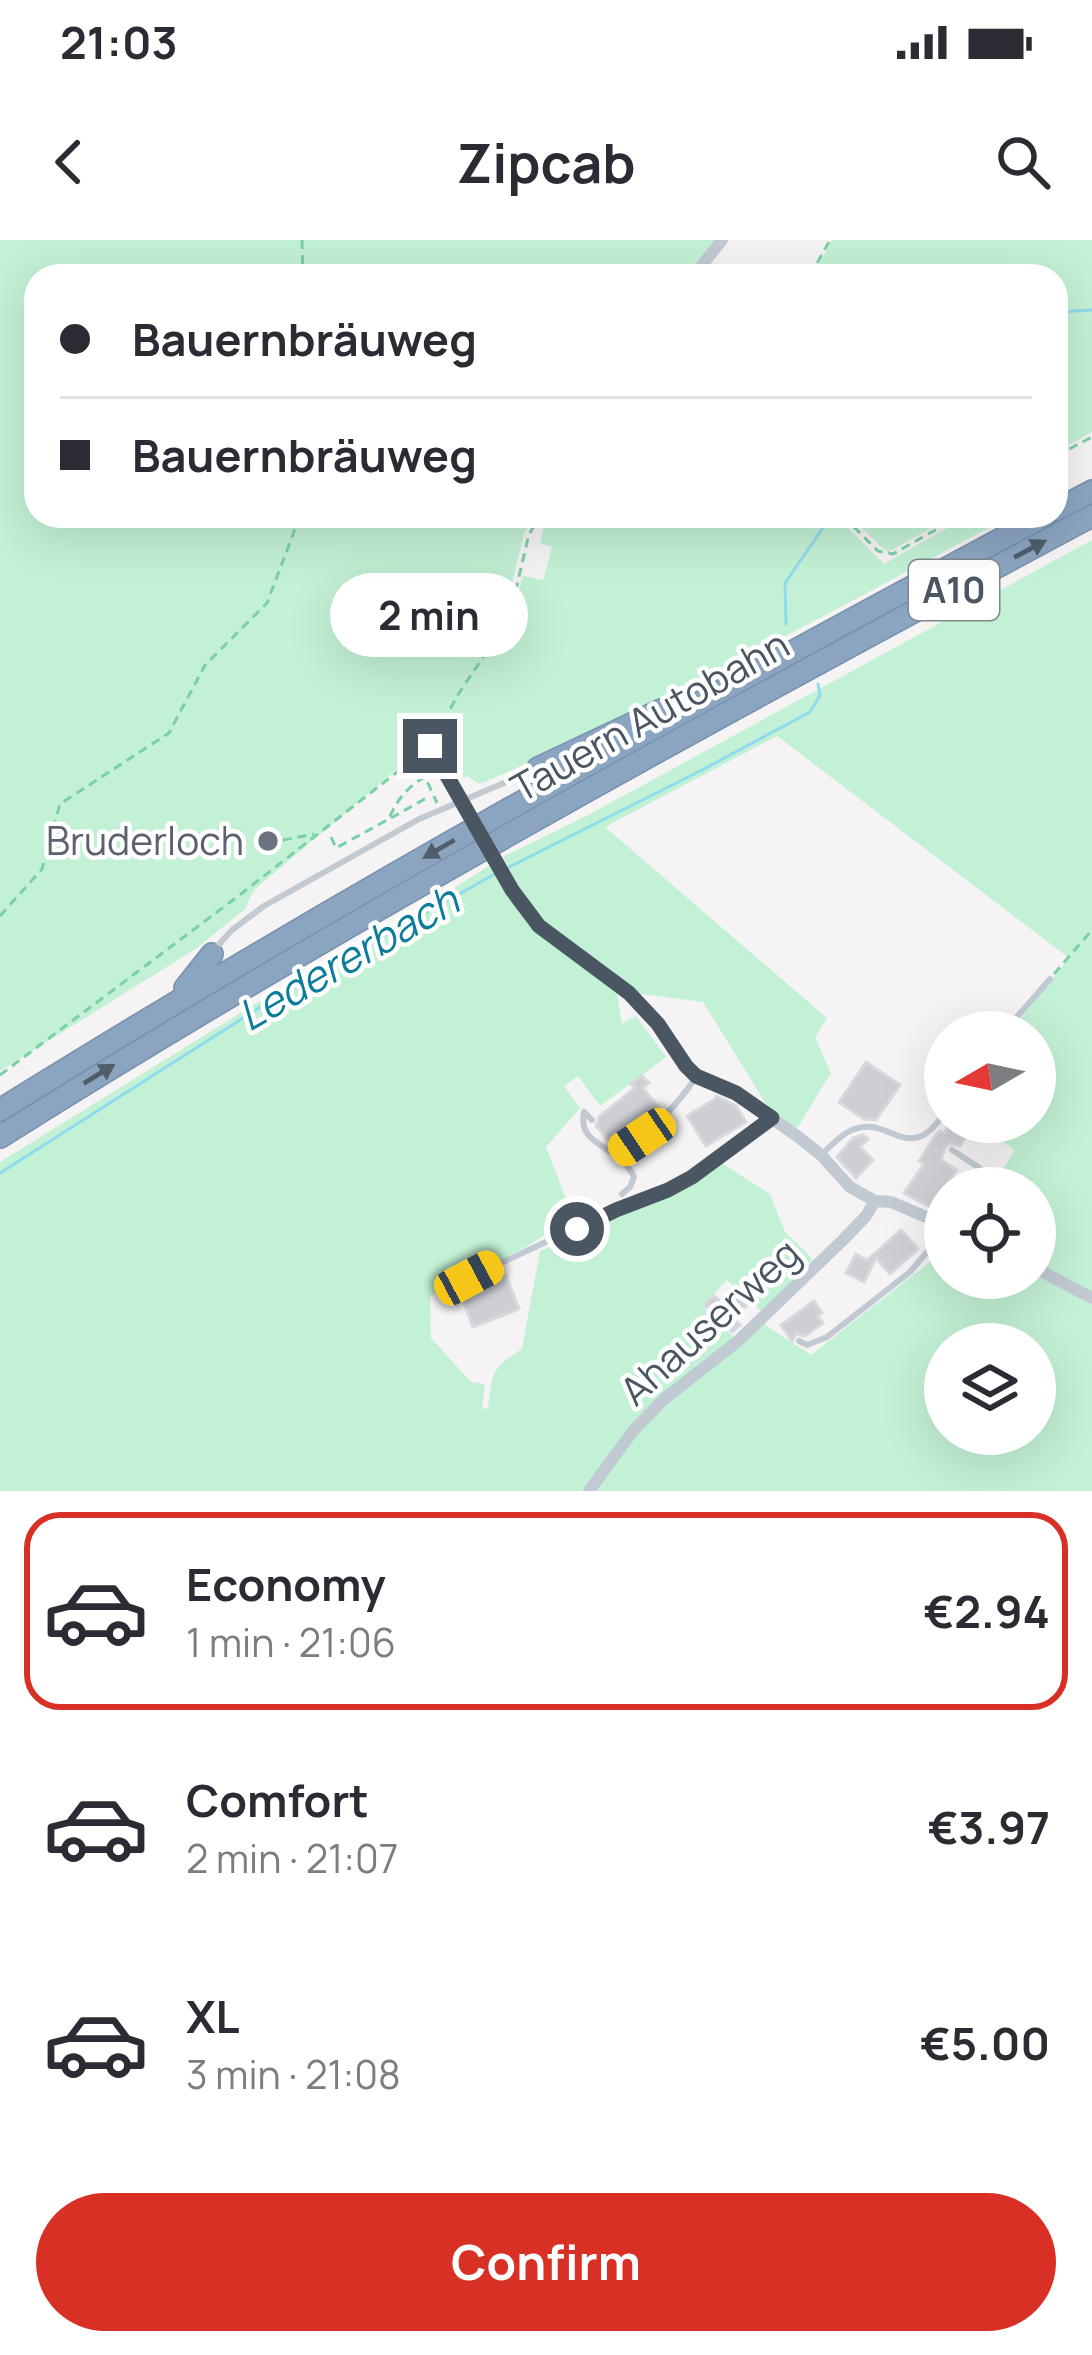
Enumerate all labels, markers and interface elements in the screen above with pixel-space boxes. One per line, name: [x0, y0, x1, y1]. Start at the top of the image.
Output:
text: 21:03: [60, 11, 178, 73]
text: Zipcab: [456, 125, 636, 199]
icon: back: [36, 129, 102, 195]
icon: search: [990, 129, 1056, 195]
text: Bauernbräuweg: [132, 308, 477, 370]
text: Bauernbräuweg: [132, 424, 477, 486]
one-way arrow: [1013, 539, 1048, 560]
road number: A10: [909, 560, 999, 620]
callout: 2 min: [331, 572, 529, 656]
text: 2 min: [378, 588, 480, 642]
street label: Tauern Autobahn: [501, 616, 798, 814]
route end: [403, 719, 457, 773]
place label: Bruderloch: [46, 813, 244, 867]
marker: Bruderloch: [255, 828, 281, 854]
one-way arrow: [422, 838, 456, 859]
water label: Ledererbach: [226, 869, 470, 1044]
north arrow: [924, 1011, 1056, 1143]
map controls: [924, 1011, 1056, 1455]
one-way arrow: [83, 1064, 115, 1086]
car: [602, 1102, 682, 1172]
button: locate: [924, 1167, 1056, 1299]
route start: [550, 1202, 604, 1256]
street label: Ahauserweg: [608, 1226, 811, 1417]
car: [429, 1245, 509, 1311]
button: layers: [924, 1323, 1056, 1455]
text: Economy: [186, 1553, 386, 1615]
icon: car: [42, 1557, 150, 1665]
text: €2.94: [923, 1580, 1050, 1642]
text: 1 min · 21:06: [186, 1615, 396, 1669]
text: Comfort: [186, 1769, 369, 1831]
icon: car: [42, 1773, 150, 1881]
text: €3.97: [928, 1796, 1050, 1858]
text: 2 min · 21:07: [186, 1831, 398, 1885]
text: XL: [186, 1985, 240, 2047]
icon: car: [42, 1989, 150, 2097]
text: €5.00: [920, 2012, 1050, 2074]
text: 3 min · 21:08: [186, 2047, 401, 2101]
button: Confirm: [36, 2193, 1056, 2331]

